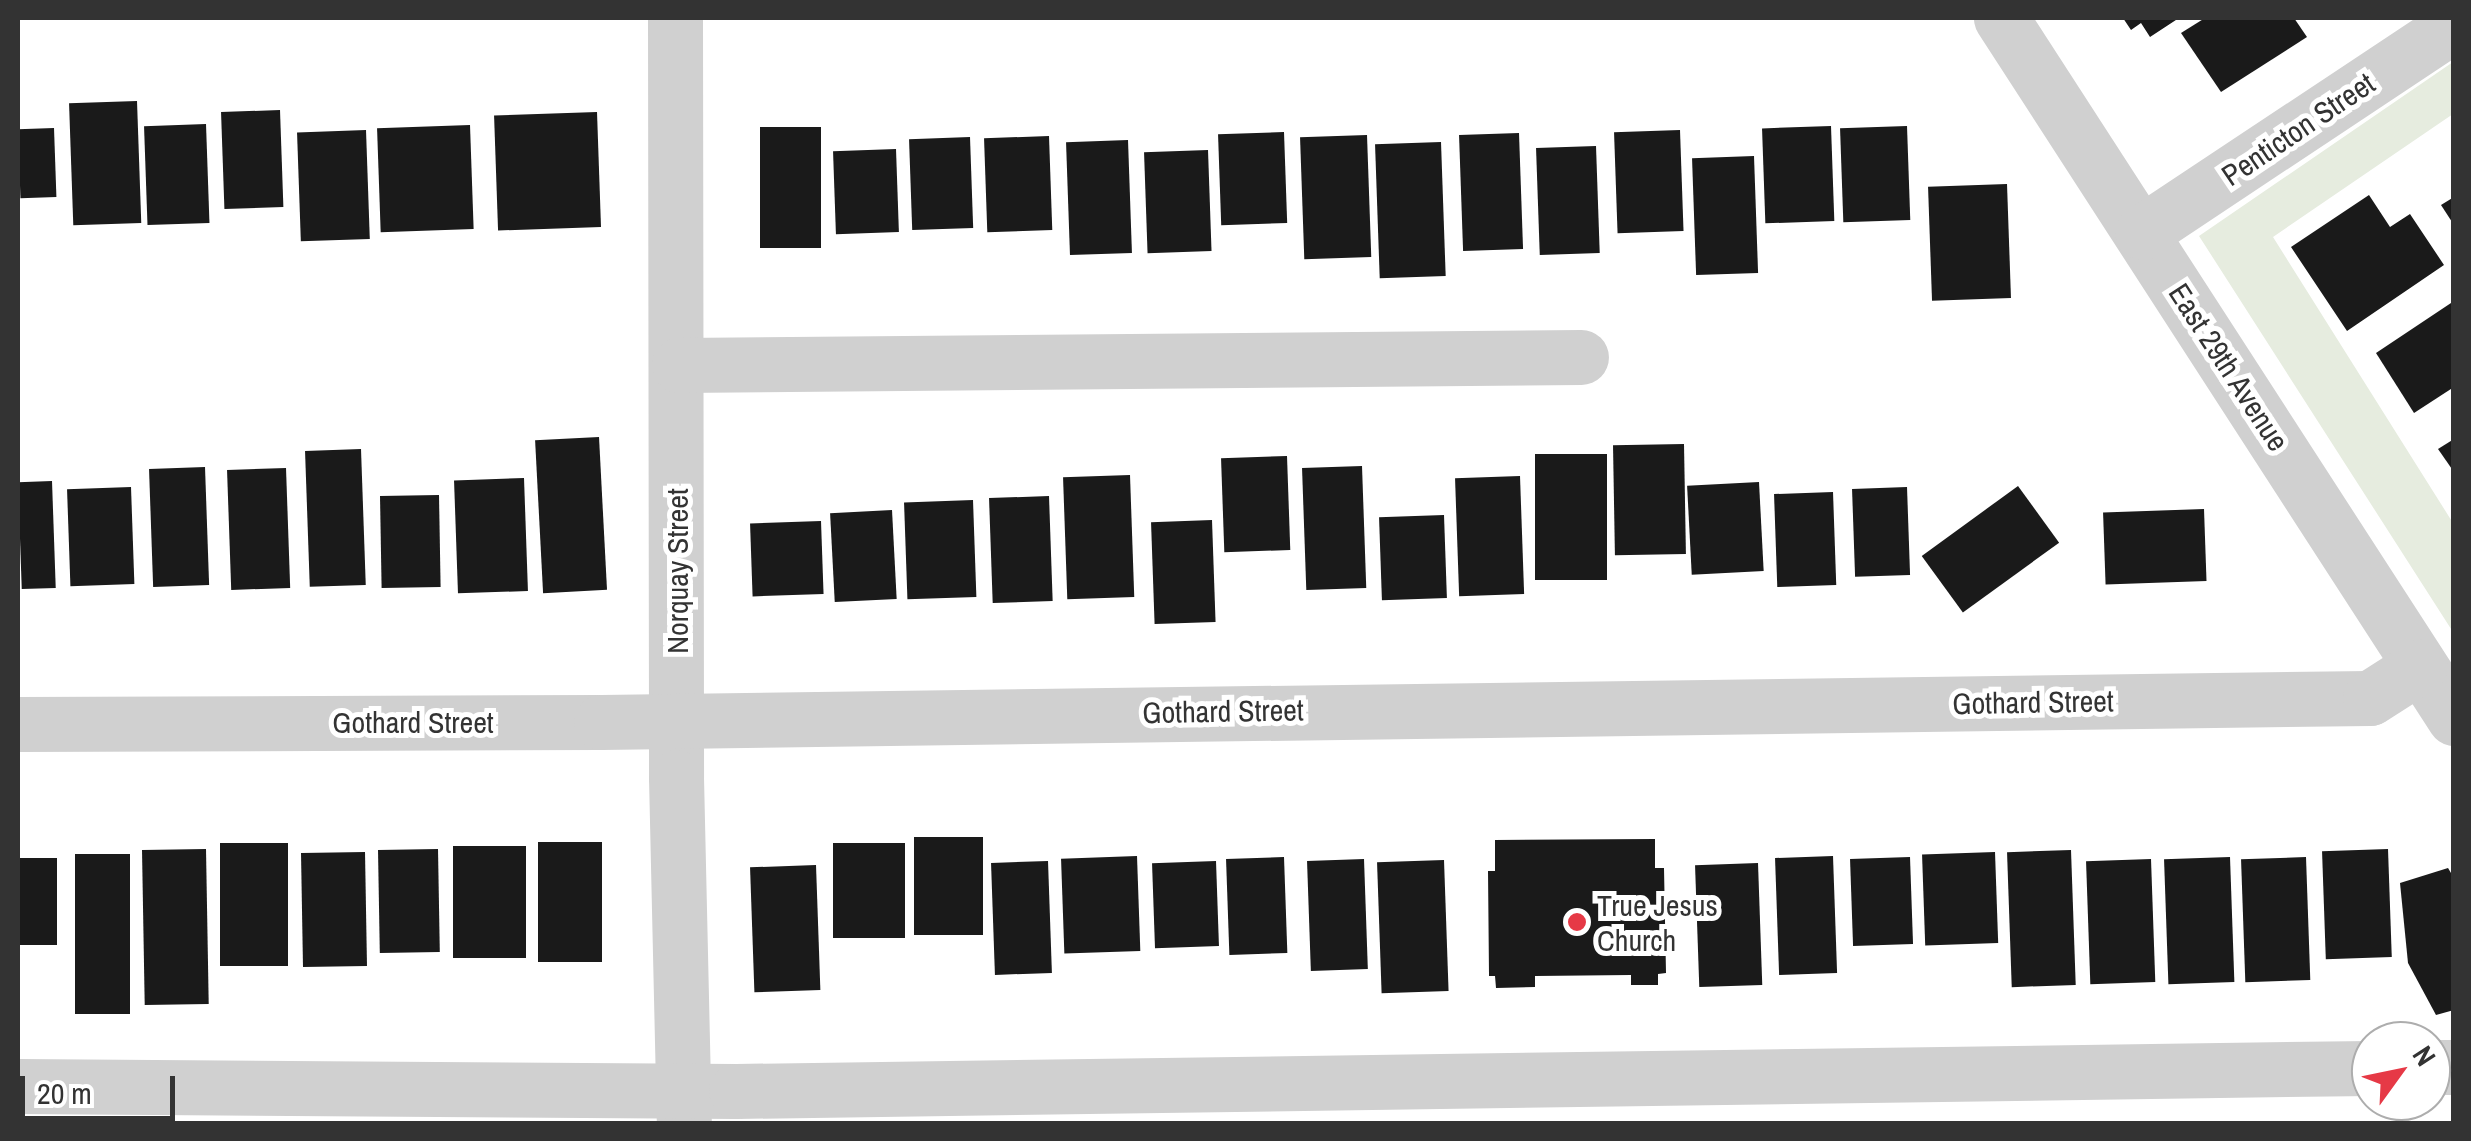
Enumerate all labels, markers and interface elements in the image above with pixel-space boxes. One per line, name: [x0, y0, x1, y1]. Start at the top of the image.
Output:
street label: Penticton Street: [2215, 65, 2381, 193]
street label: East 29th Avenue: [2161, 276, 2297, 458]
street label: Norquay Street: [659, 488, 695, 654]
street label: Gothard Street: [1952, 683, 2114, 721]
street label: Gothard Street: [1142, 692, 1304, 730]
street label: Gothard Street: [332, 704, 494, 740]
place label: True Jesus Church: [1597, 887, 1718, 958]
marker: True Jesus Church: [1566, 911, 1588, 933]
north arrow: [2351, 1021, 2451, 1121]
text: N: [2404, 1038, 2445, 1073]
scale bar: [25, 1056, 180, 1118]
text: 20 m: [37, 1073, 92, 1113]

